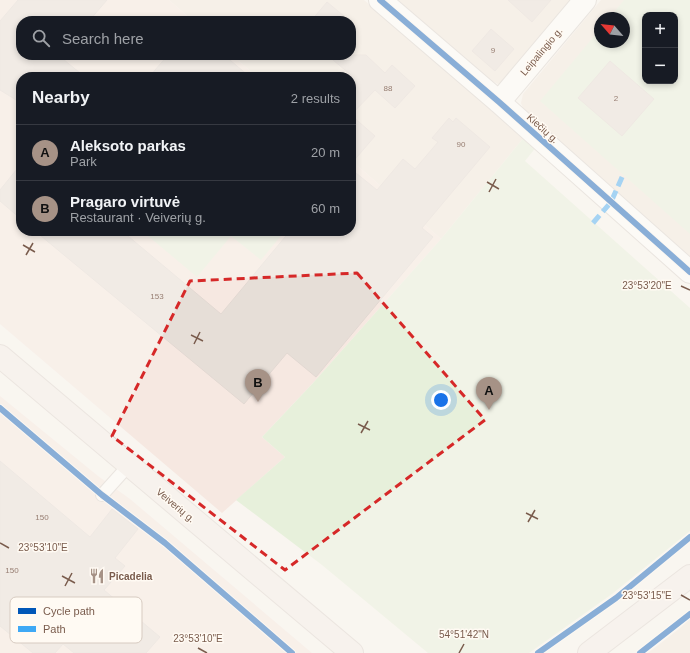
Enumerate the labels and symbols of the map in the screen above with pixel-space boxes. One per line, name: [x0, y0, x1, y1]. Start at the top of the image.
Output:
north arrow: [594, 12, 630, 48]
street label: Leipalingio g.: [518, 25, 565, 77]
house number: 9: [491, 46, 496, 55]
house number: 88: [384, 84, 393, 93]
house number: 2: [614, 94, 619, 103]
street label: Kiečių g.: [525, 111, 561, 145]
house number: 90: [457, 140, 466, 149]
text: 23°53'20"E: [622, 280, 672, 291]
house number: 153: [150, 292, 164, 301]
pin: B: [245, 369, 271, 402]
pin: A: [476, 377, 502, 410]
your location: [431, 390, 451, 410]
street label: Veiverių g.: [154, 486, 197, 525]
house number: 150: [35, 513, 49, 522]
text: 23°53'10"E: [18, 542, 68, 553]
house number: 150: [5, 566, 19, 575]
restaurant icon: Picadelia: [88, 567, 106, 585]
place label: Picadelia: [109, 571, 153, 582]
text: 23°53'15"E: [622, 590, 672, 601]
legend: [10, 597, 142, 643]
text: Cycle path: [43, 605, 95, 617]
text: Path: [43, 623, 66, 635]
text: 54°51'42"N: [439, 629, 489, 640]
text: 23°53'10"E: [173, 633, 223, 644]

